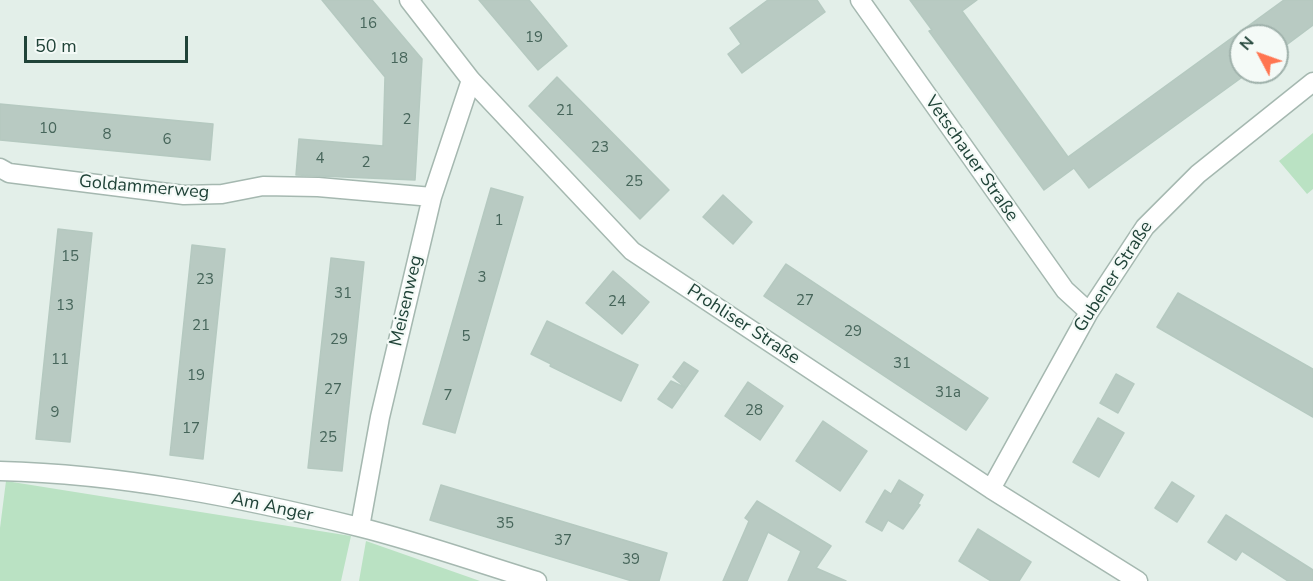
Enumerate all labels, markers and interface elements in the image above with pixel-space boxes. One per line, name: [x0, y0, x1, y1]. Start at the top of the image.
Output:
house number: 16: [359, 15, 377, 33]
scale bar: [27, 24, 190, 62]
north arrow: [1229, 24, 1289, 84]
house number: 19: [525, 29, 543, 47]
text: N: [1235, 32, 1259, 55]
text: 50 m: [35, 34, 77, 58]
house number: 18: [390, 50, 408, 68]
street label: Vetschauer Straße: [920, 92, 1022, 226]
house number: 21: [556, 102, 574, 120]
house number: 2: [403, 111, 411, 129]
house number: 10: [39, 120, 57, 138]
house number: 8: [103, 126, 111, 144]
house number: 6: [163, 131, 171, 149]
house number: 23: [591, 139, 609, 157]
house number: 4: [316, 150, 324, 168]
house number: 2: [362, 154, 370, 172]
street label: Goldammerweg: [78, 172, 210, 204]
house number: 25: [625, 173, 643, 191]
house number: 1: [495, 212, 503, 230]
street label: Gubener Straße: [1070, 217, 1158, 337]
house number: 15: [61, 248, 79, 266]
street label: Meisenweg: [386, 253, 428, 349]
house number: 3: [478, 269, 486, 287]
house number: 23: [196, 271, 214, 289]
street label: Prohliser Straße: [682, 280, 804, 370]
house number: 31: [334, 285, 352, 303]
house number: 27: [796, 292, 814, 310]
house number: 24: [608, 293, 626, 311]
house number: 13: [56, 297, 74, 315]
house number: 21: [192, 317, 210, 335]
house number: 29: [844, 323, 862, 341]
house number: 5: [462, 328, 470, 346]
house number: 29: [330, 331, 348, 349]
house number: 11: [51, 351, 69, 369]
house number: 31: [893, 355, 911, 373]
house number: 19: [187, 367, 205, 385]
house number: 27: [324, 381, 342, 399]
house number: 31a: [935, 384, 961, 402]
house number: 7: [444, 387, 452, 405]
house number: 28: [745, 402, 763, 420]
house number: 9: [51, 404, 59, 422]
house number: 17: [182, 420, 200, 438]
house number: 25: [319, 429, 337, 447]
street label: Am Anger: [229, 489, 315, 527]
house number: 35: [496, 515, 514, 533]
house number: 37: [554, 532, 572, 550]
house number: 39: [622, 551, 640, 569]

